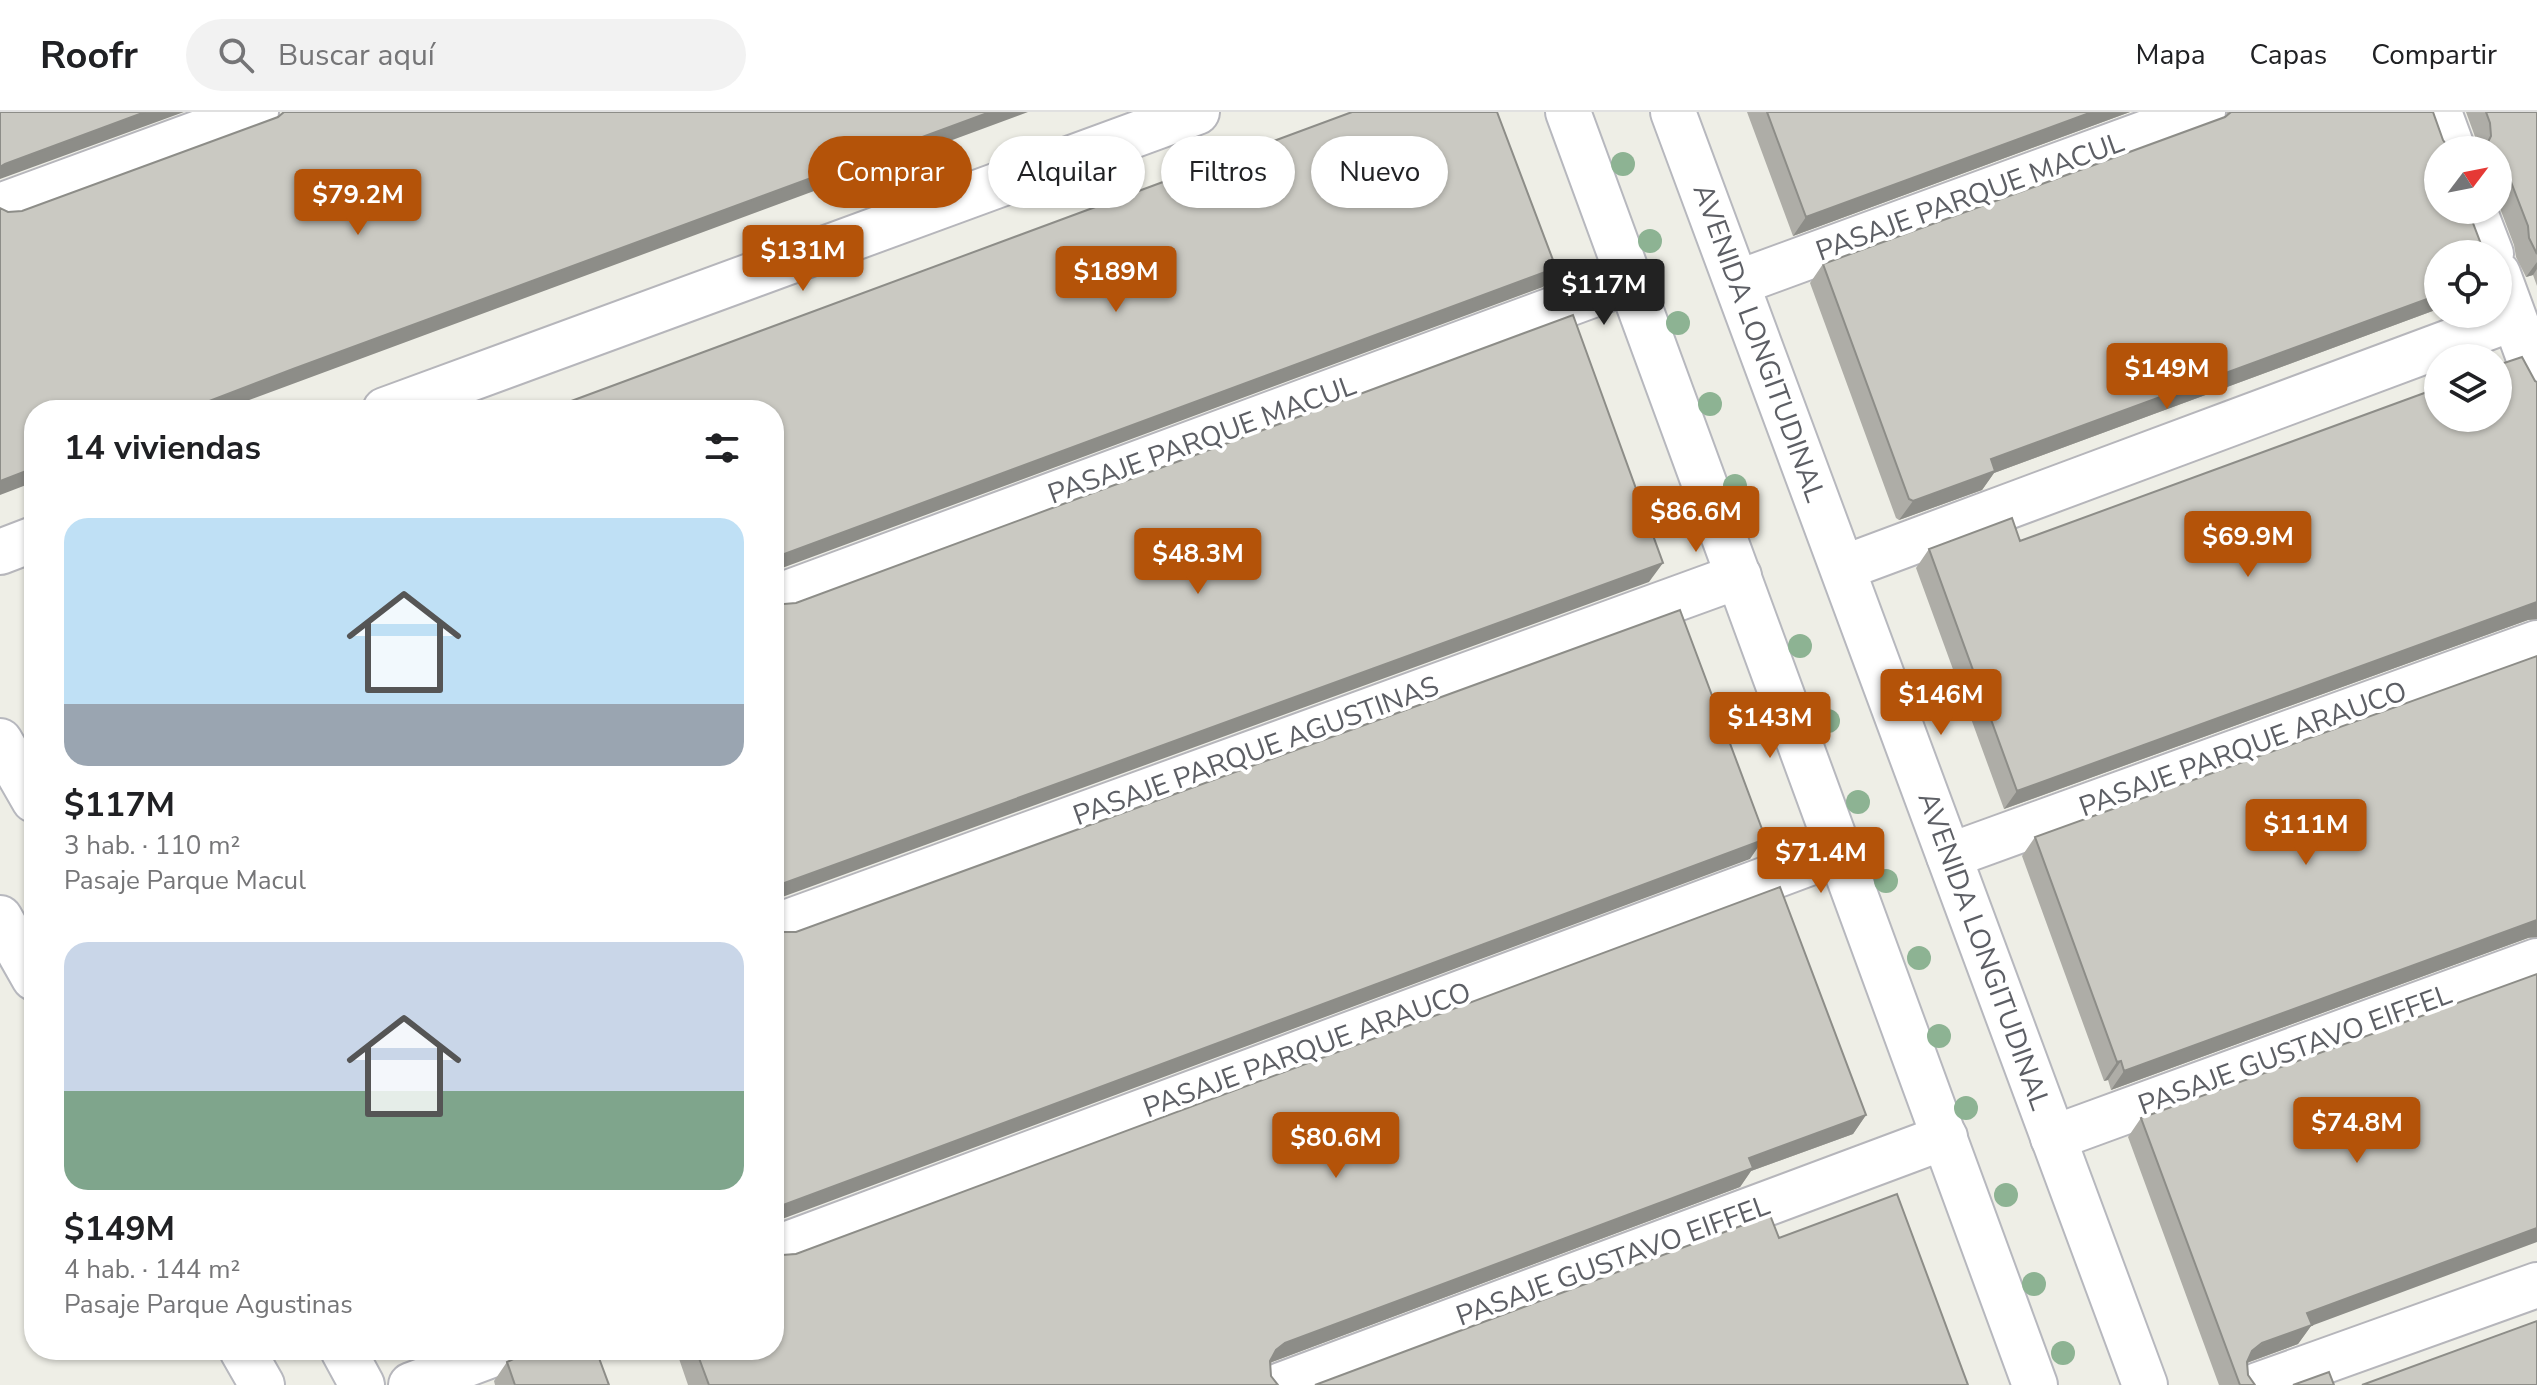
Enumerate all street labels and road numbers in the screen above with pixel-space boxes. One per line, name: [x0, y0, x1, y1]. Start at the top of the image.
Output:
street label: PASAJE PARQUE MACUL: [1811, 124, 2129, 270]
street label: AVENIDA LONGITUDINAL: [1684, 179, 1834, 507]
street label: PASAJE PARQUE MACUL: [1043, 367, 1361, 513]
street label: PASAJE PARQUE AGUSTINAS: [1068, 667, 1444, 835]
street label: PASAJE PARQUE ARAUCO: [2074, 672, 2412, 826]
street label: AVENIDA LONGITUDINAL: [1909, 787, 2059, 1115]
street label: PASAJE PARQUE ARAUCO: [1138, 973, 1476, 1127]
street label: PASAJE GUSTAVO EIFFEL: [2133, 976, 2457, 1124]
street label: PASAJE GUSTAVO EIFFEL: [1451, 1187, 1775, 1335]

